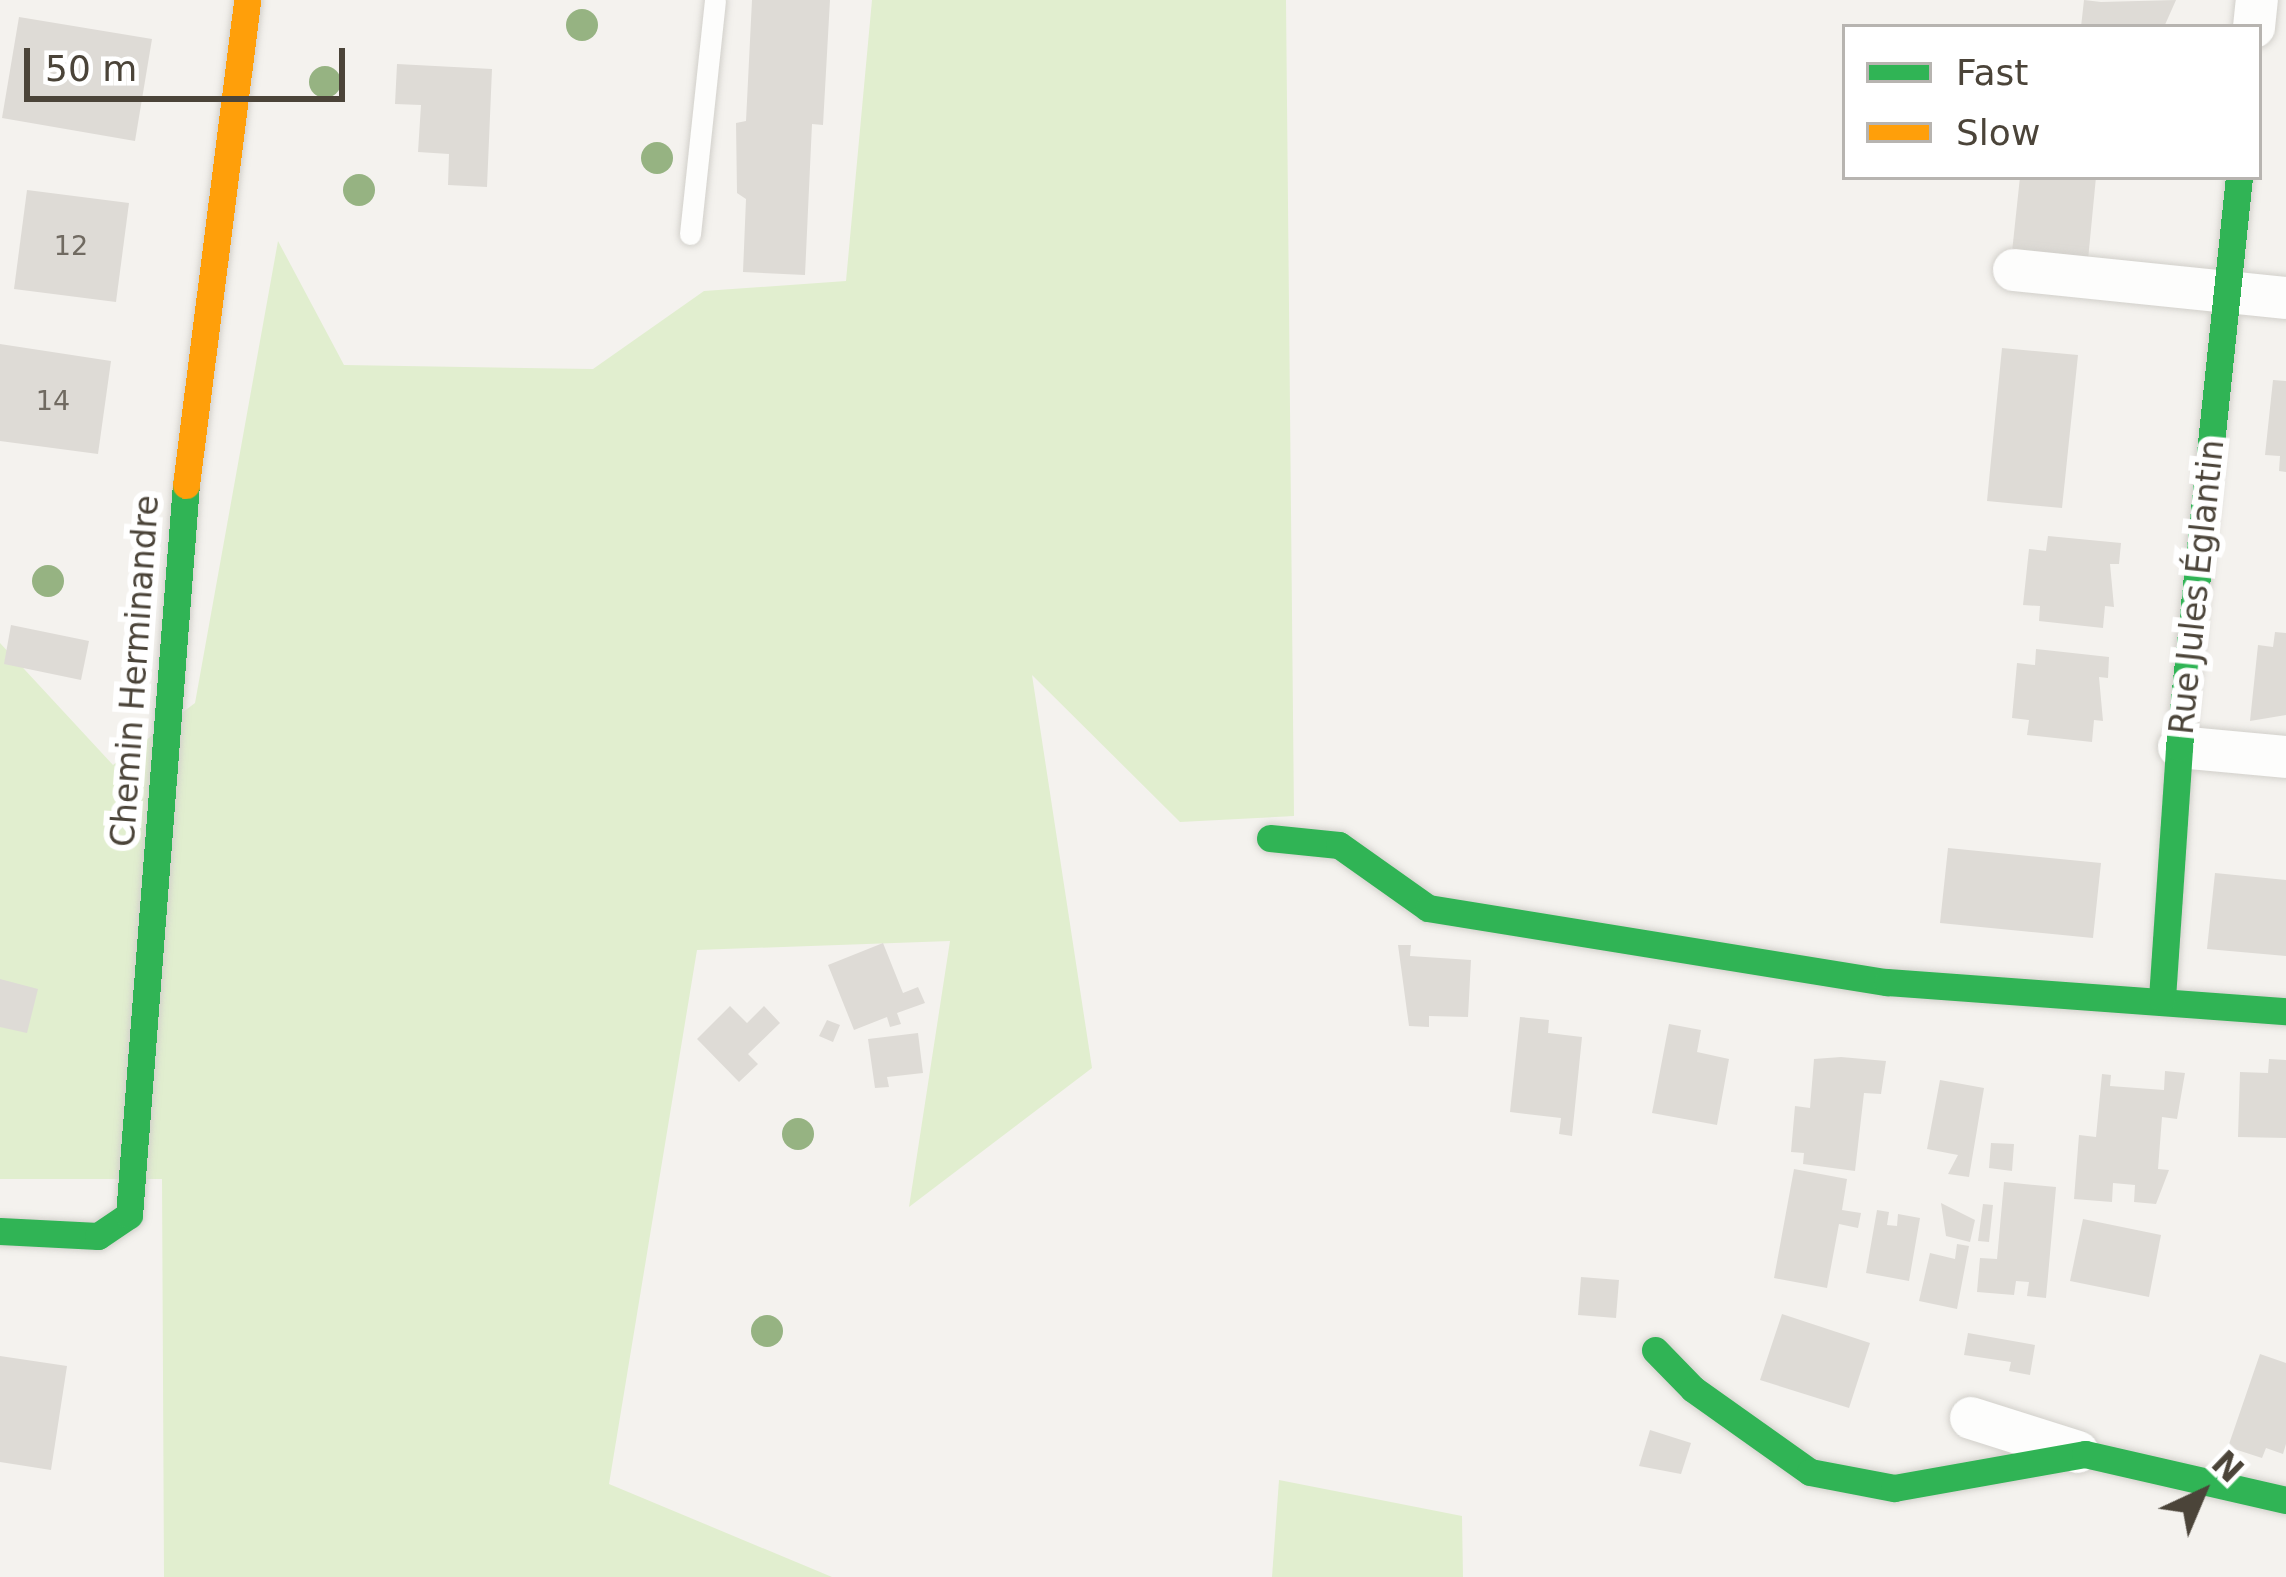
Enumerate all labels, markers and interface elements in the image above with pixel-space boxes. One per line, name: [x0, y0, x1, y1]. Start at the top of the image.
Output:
scale bar: [30, 24, 351, 98]
legend: [1842, 24, 2262, 180]
text: 50 m: [45, 48, 137, 89]
text: Fast: [1956, 52, 2028, 93]
text: Slow: [1956, 112, 2040, 153]
house number: 12: [54, 230, 88, 262]
house number: 14: [36, 385, 70, 417]
street label: Rue Jules Églantin: [2162, 438, 2232, 736]
street label: Chemin Herminandre: [103, 494, 167, 848]
north arrow: [2142, 1433, 2262, 1553]
text: N: [2204, 1443, 2251, 1490]

